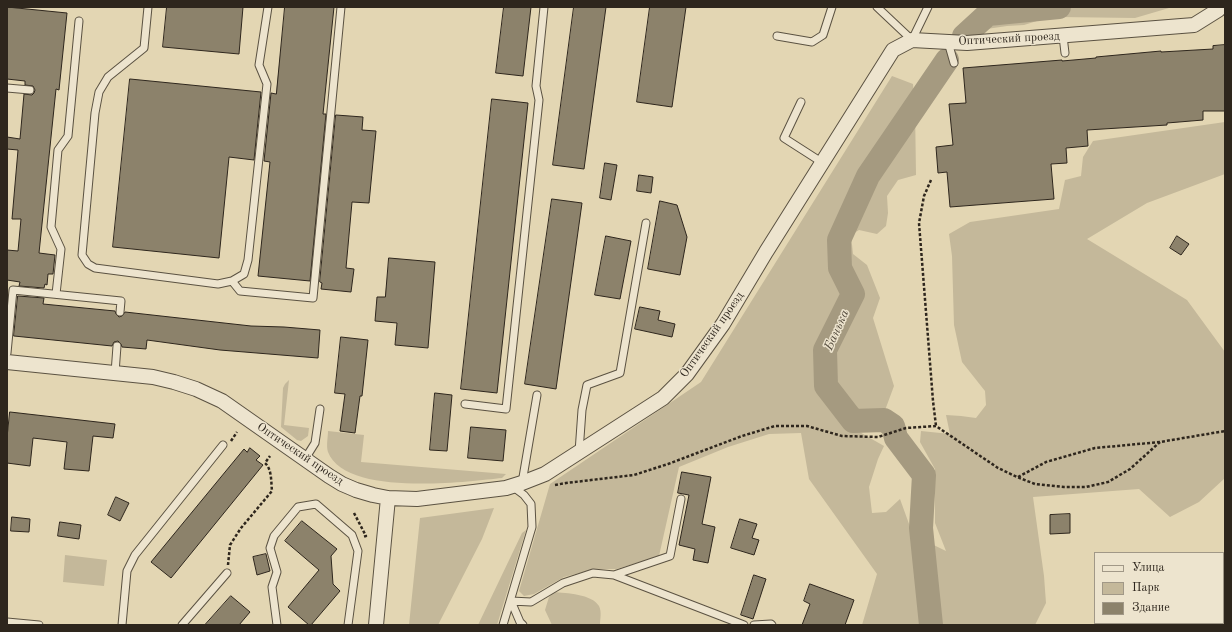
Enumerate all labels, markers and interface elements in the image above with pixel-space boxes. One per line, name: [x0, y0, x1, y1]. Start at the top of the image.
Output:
street label: Оптический проезд: [958, 29, 1060, 49]
street label: Оптический проезд: [677, 289, 747, 381]
water label: Банька: [821, 307, 853, 353]
street label: Оптический проезд: [254, 420, 346, 488]
legend: [1094, 552, 1224, 624]
text: Улица: [1132, 562, 1165, 574]
text: Парк: [1132, 582, 1160, 594]
text: Здание: [1132, 602, 1170, 614]

